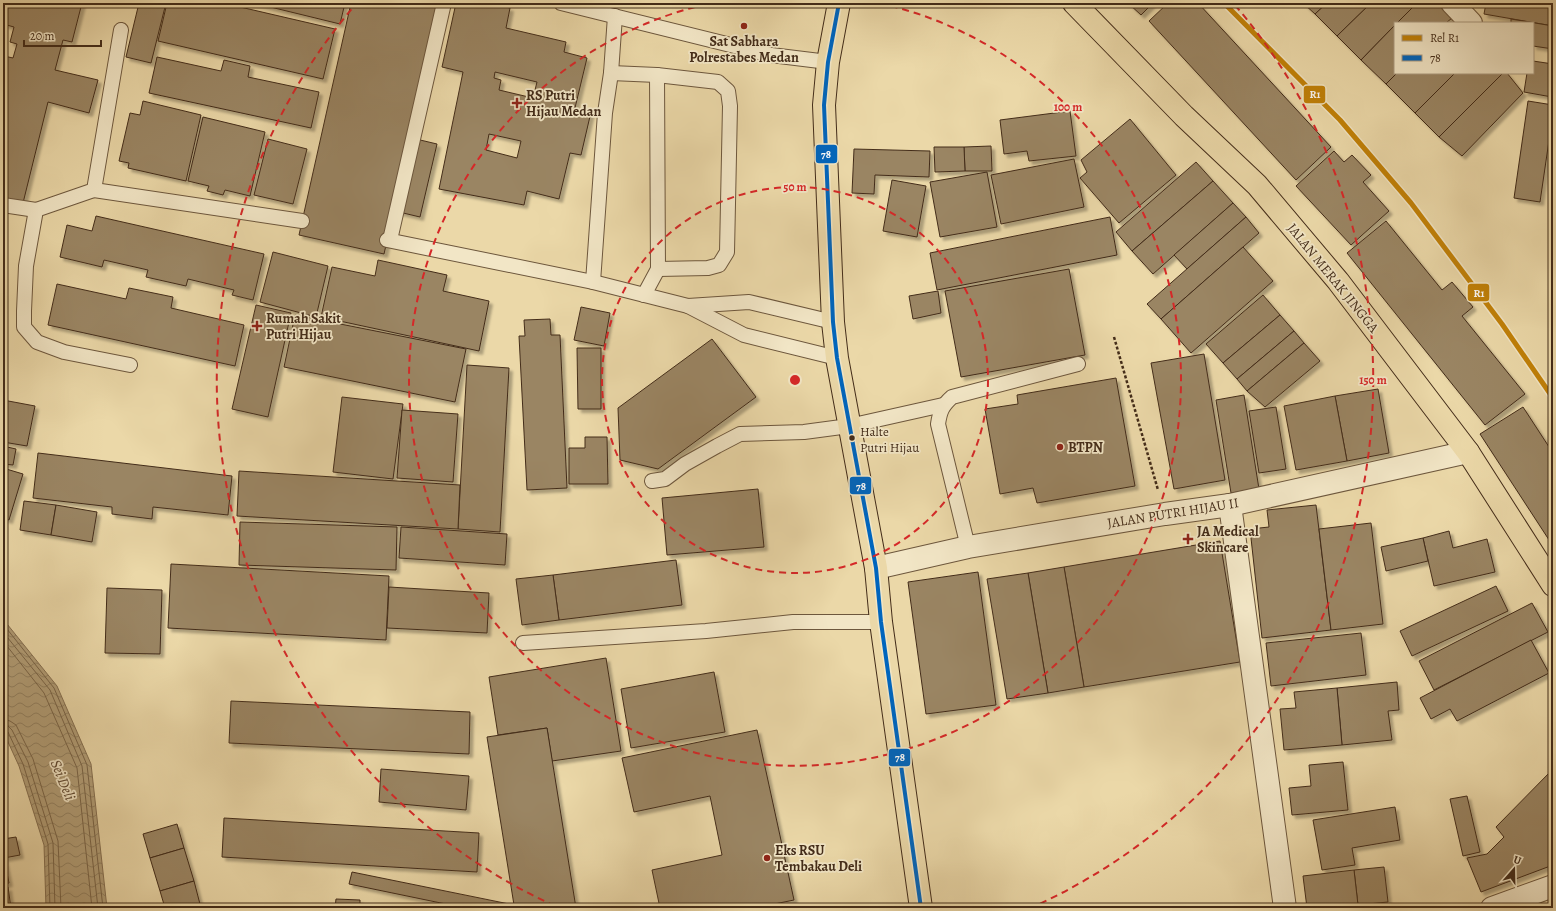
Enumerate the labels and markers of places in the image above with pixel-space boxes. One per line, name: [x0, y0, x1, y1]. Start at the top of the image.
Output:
marker: Sat Sabhara Polrestabes Medan: [739, 21, 749, 31]
place label: Sat Sabhara Polrestabes Medan: [689, 32, 799, 67]
place label: RS Putri Hijau Medan: [526, 86, 601, 121]
marker: RS Putri Hijau Medan: [511, 97, 523, 109]
place label: Rumah Sakit Putri Hijau: [266, 309, 341, 344]
marker: Rumah Sakit Putri Hijau: [251, 320, 263, 332]
centre of rings: [788, 373, 802, 387]
place label: Halte Putri Hijau: [860, 423, 919, 456]
marker: Halte Putri Hijau: [847, 433, 857, 443]
place label: BTPN: [1068, 438, 1103, 457]
marker: BTPN: [1055, 442, 1065, 452]
place label: JA Medical Skincare: [1197, 522, 1259, 557]
marker: JA Medical Skincare: [1182, 533, 1194, 545]
place label: Eks RSU Tembakau Deli: [775, 841, 862, 876]
marker: Eks RSU Tembakau Deli: [762, 853, 772, 863]

